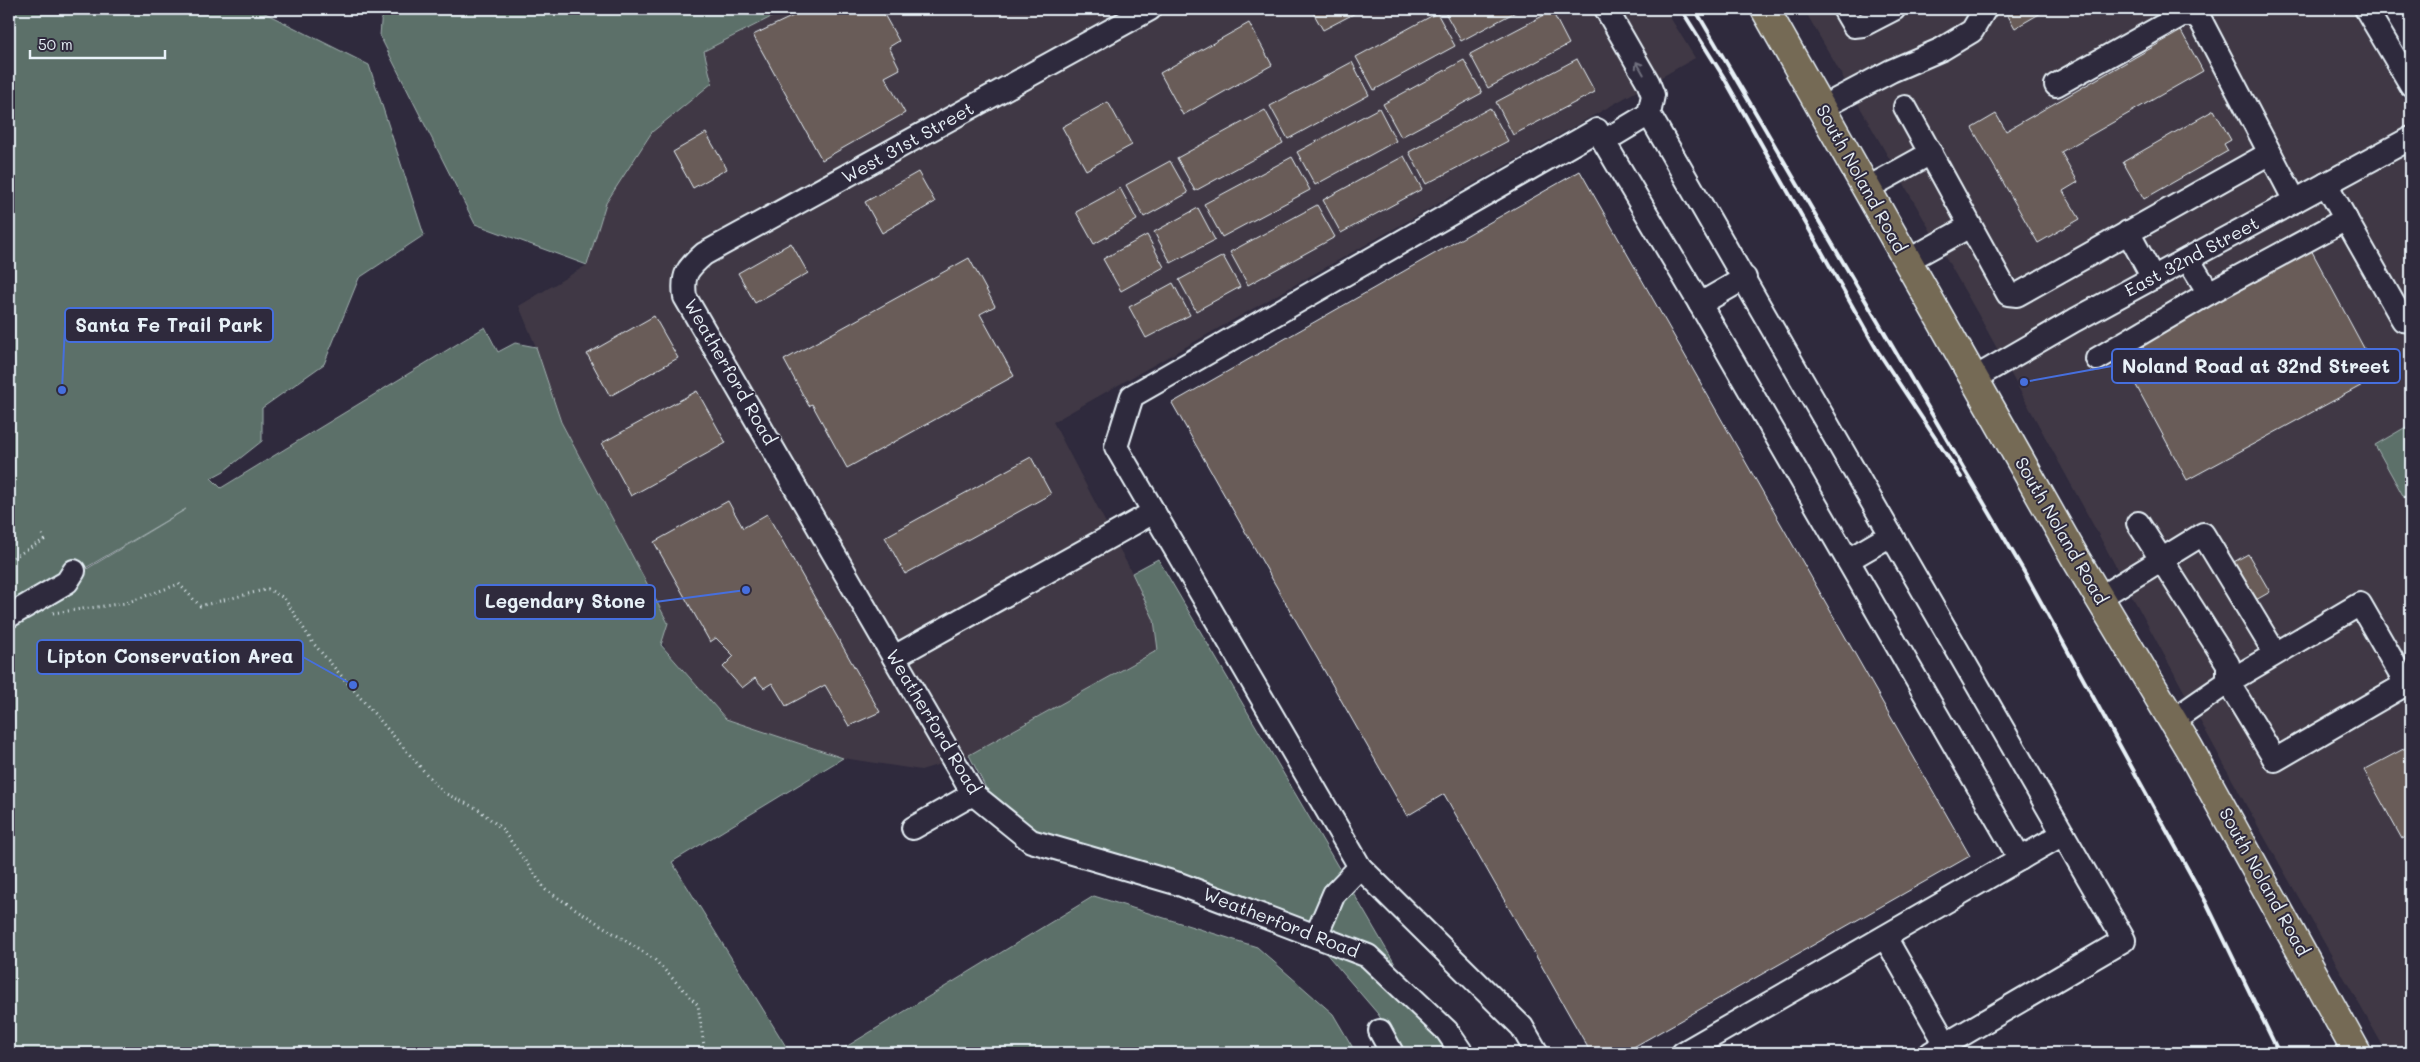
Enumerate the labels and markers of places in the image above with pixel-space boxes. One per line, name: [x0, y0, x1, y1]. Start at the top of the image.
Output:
callout: Santa Fe Trail Park: [65, 308, 273, 342]
callout: Noland Road at 32nd Street: [2112, 349, 2400, 383]
callout: Legendary Stone: [475, 585, 655, 619]
callout: Lipton Conservation Area: [37, 640, 303, 674]

